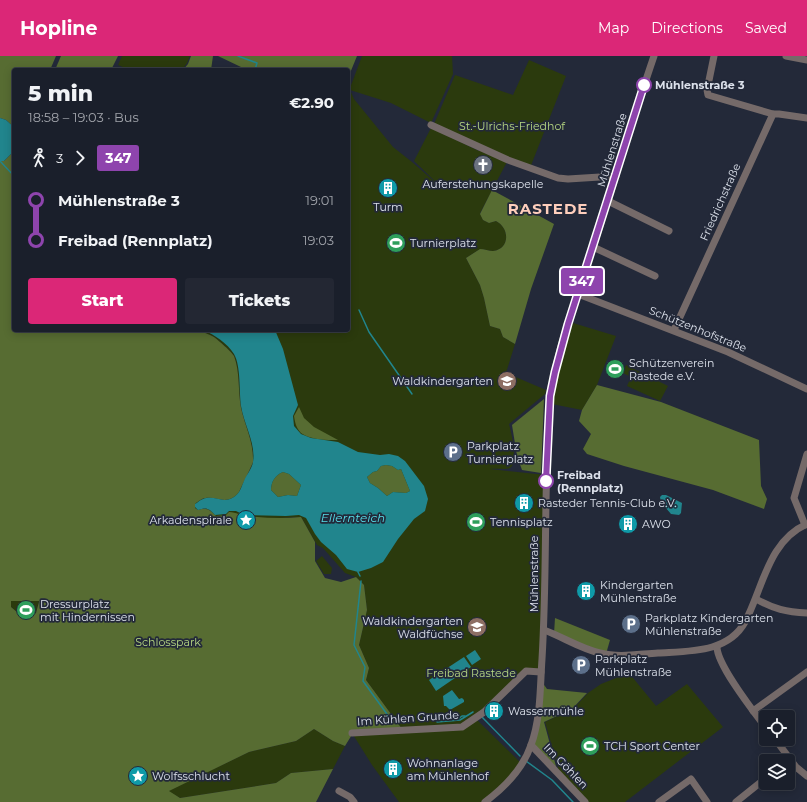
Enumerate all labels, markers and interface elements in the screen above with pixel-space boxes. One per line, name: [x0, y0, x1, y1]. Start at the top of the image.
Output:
text: Hopline: [20, 17, 98, 40]
text: Map: [598, 19, 629, 37]
text: Directions: [651, 19, 723, 37]
text: Saved: [745, 19, 787, 37]
marker: Mühlenstraße 3: [636, 77, 652, 93]
place label: Mühlenstraße 3: [655, 78, 745, 92]
text: 5 min: [28, 80, 93, 107]
text: €2.90: [289, 93, 334, 112]
text: 18:58 – 19:03 · Bus: [28, 109, 139, 125]
street label: Mühlenstraße: [594, 111, 630, 189]
park label: St.-Ulrichs-Friedhof: [459, 119, 566, 133]
icon: walk: [28, 147, 50, 169]
icon: forward: [69, 147, 91, 169]
text: 347: [105, 149, 131, 167]
text: 3: [56, 150, 63, 166]
church icon: Auferstehungskapelle: [472, 154, 494, 176]
street label: Friedrichstraße: [697, 161, 743, 243]
building icon: Turm: [377, 177, 399, 199]
place label: Auferstehungskapelle: [423, 177, 544, 191]
text: Mühlenstraße 3: [58, 191, 180, 210]
text: 19:01: [305, 192, 334, 208]
district label: RASTEDE: [508, 199, 588, 218]
place label: Turm: [373, 200, 403, 214]
text: Freibad (Rennplatz): [58, 231, 213, 250]
text: 19:03: [303, 232, 334, 248]
sports icon: Turnierplatz: [385, 232, 407, 254]
place label: Turnierplatz: [410, 236, 477, 250]
line badge: 347: [559, 268, 605, 294]
text: 347: [569, 272, 595, 290]
button: Start: [28, 278, 177, 324]
button: Tickets: [185, 278, 334, 324]
street label: Schützenhofstraße: [647, 303, 749, 355]
place label: Schützenverein Rastede e.V.: [629, 356, 714, 383]
sports icon: Schützenverein Rastede e.V.: [604, 358, 626, 380]
school or university icon: Waldkindergarten: [496, 370, 518, 392]
place label: Waldkindergarten: [392, 374, 493, 388]
place label: Parkplatz Turnierplatz: [467, 439, 534, 466]
parking icon: Parkplatz Turnierplatz: [442, 441, 464, 463]
place label: Freibad (Rennplatz): [557, 468, 624, 495]
marker: Freibad (Rennplatz): [538, 473, 554, 489]
building icon: Rasteder Tennis-Club e.V.: [513, 492, 535, 514]
place label: Rasteder Tennis-Club e.V.: [538, 496, 677, 510]
place icon: Arkadenspirale: [235, 509, 257, 531]
water label: Ellernteich: [321, 510, 385, 525]
sports icon: Tennisplatz: [465, 511, 487, 533]
place label: Arkadenspirale: [149, 513, 232, 527]
building icon: AWO: [617, 513, 639, 535]
place label: Tennisplatz: [490, 515, 553, 529]
place label: AWO: [642, 517, 671, 531]
street label: Mühlenstraße: [527, 535, 541, 612]
place label: Kindergarten Mühlenstraße: [600, 578, 677, 605]
building icon: Kindergarten Mühlenstraße: [575, 580, 597, 602]
place label: Dressurplatz mit Hindernissen: [40, 597, 135, 624]
sports icon: Dressurplatz mit Hindernissen: [15, 599, 37, 621]
place label: Parkplatz Kindergarten Mühlenstraße: [645, 611, 773, 638]
parking icon: Parkplatz Kindergarten Mühlenstraße: [620, 613, 642, 635]
place label: Waldkindergarten Waldfüchse: [362, 614, 463, 641]
school or university icon: Waldkindergarten Waldfüchse: [466, 616, 488, 638]
park label: Schlosspark: [135, 635, 201, 649]
place label: Parkplatz Mühlenstraße: [595, 652, 672, 679]
parking icon: Parkplatz Mühlenstraße: [570, 654, 592, 676]
park label: Freibad Rastede: [426, 666, 516, 680]
building icon: Wassermühle: [483, 700, 505, 722]
place label: Wassermühle: [508, 704, 584, 718]
street label: Im Kühlen Grunde: [357, 707, 460, 729]
map controls: [759, 710, 795, 790]
button: locate: [759, 710, 795, 746]
sports icon: TCH Sport Center: [579, 735, 601, 757]
place label: TCH Sport Center: [604, 739, 700, 753]
street label: Im Göhlen: [541, 740, 591, 792]
button: layers: [759, 754, 795, 790]
place label: Wohnanlage am Mühlenhof: [407, 756, 490, 783]
building icon: Wohnanlage am Mühlenhof: [382, 758, 404, 780]
place icon: Wolfsschlucht: [127, 765, 149, 787]
place label: Wolfsschlucht: [152, 769, 230, 783]

